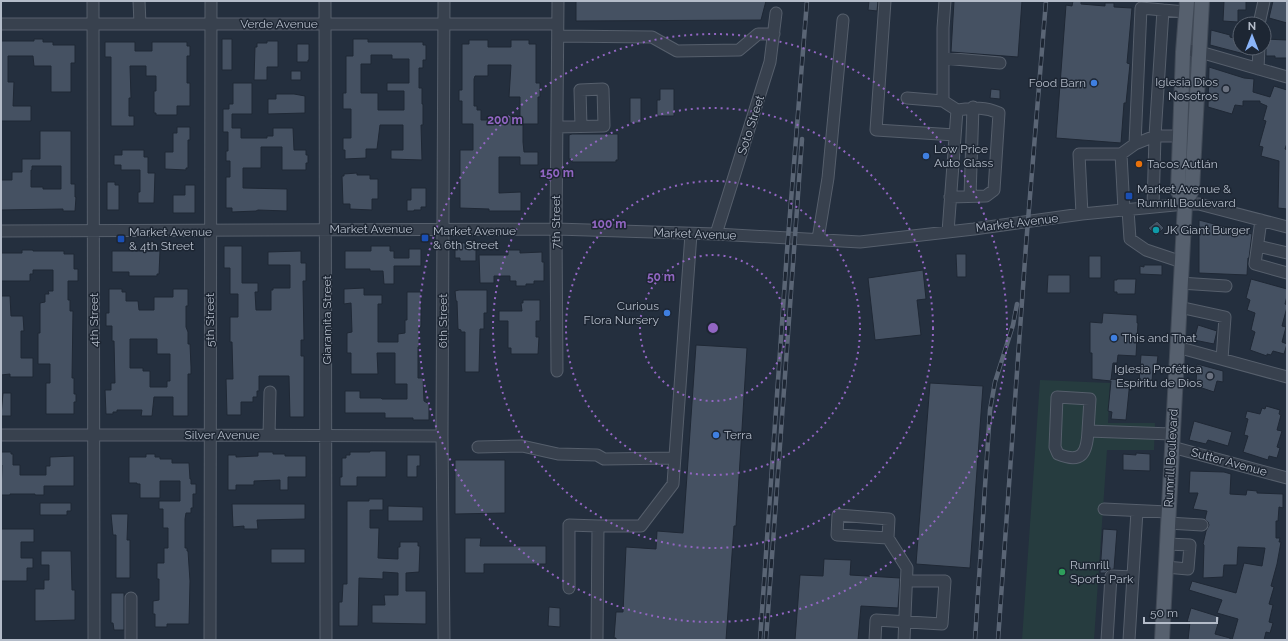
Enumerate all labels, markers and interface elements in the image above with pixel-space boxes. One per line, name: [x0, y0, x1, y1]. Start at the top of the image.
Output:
north arrow: [1232, 16, 1272, 56]
street label: Verde Avenue: [240, 17, 318, 31]
text: N: [1248, 20, 1256, 33]
place label: Iglesia Dios Nosotros: [1155, 75, 1218, 103]
place label: Food Barn: [1029, 76, 1086, 90]
marker: Food Barn: [1089, 78, 1099, 88]
marker: Iglesia Dios Nosotros: [1221, 84, 1231, 94]
street label: Soto Street: [735, 93, 767, 157]
text: 200 m: [487, 113, 523, 127]
place label: Low Price Auto Glass: [934, 142, 993, 170]
marker: Low Price Auto Glass: [921, 151, 931, 161]
place label: Tacos Autlán: [1147, 157, 1218, 171]
marker: Tacos Autlán: [1134, 159, 1144, 169]
text: 150 m: [540, 166, 574, 180]
place label: Market Avenue & Rumrill Boulevard: [1137, 182, 1236, 210]
marker: Market Avenue & Rumrill Boulevard: [1124, 191, 1134, 201]
street label: 7th Street: [549, 195, 563, 249]
street label: Market Avenue: [975, 211, 1059, 235]
text: 100 m: [592, 217, 626, 231]
street label: Market Avenue: [329, 222, 413, 236]
place label: JK Giant Burger: [1164, 223, 1251, 237]
place label: Market Avenue & 6th Street: [433, 224, 516, 252]
place label: Market Avenue & 4th Street: [129, 225, 212, 253]
marker: JK Giant Burger: [1151, 225, 1161, 235]
street label: Market Avenue: [653, 226, 737, 242]
marker: Market Avenue & 6th Street: [420, 233, 430, 243]
marker: Market Avenue & 4th Street: [116, 234, 126, 244]
text: 50 m: [647, 270, 675, 284]
street label: Giaramita Street: [320, 275, 334, 365]
street label: 4th Street: [87, 293, 101, 347]
street label: 5th Street: [203, 293, 217, 347]
street label: 6th Street: [436, 294, 450, 348]
place label: Curious Flora Nursery: [584, 299, 659, 327]
marker: Curious Flora Nursery: [662, 308, 672, 318]
centre of rings: [706, 321, 720, 335]
place label: This and That: [1122, 331, 1196, 345]
marker: This and That: [1109, 333, 1119, 343]
place label: Iglesia Profética Espíritu de Dios: [1114, 362, 1202, 390]
marker: Iglesia Profética Espíritu de Dios: [1205, 371, 1215, 381]
street label: Rumrill Boulevard: [1161, 408, 1181, 508]
street label: Silver Avenue: [185, 428, 259, 442]
place label: Terra: [724, 428, 752, 442]
marker: Terra: [711, 430, 721, 440]
street label: Sutter Avenue: [1189, 445, 1269, 479]
place label: Rumrill Sports Park: [1070, 558, 1134, 586]
marker: Rumrill Sports Park: [1057, 567, 1067, 577]
scale bar: [1144, 599, 1217, 625]
text: 50 m: [1150, 606, 1178, 620]

